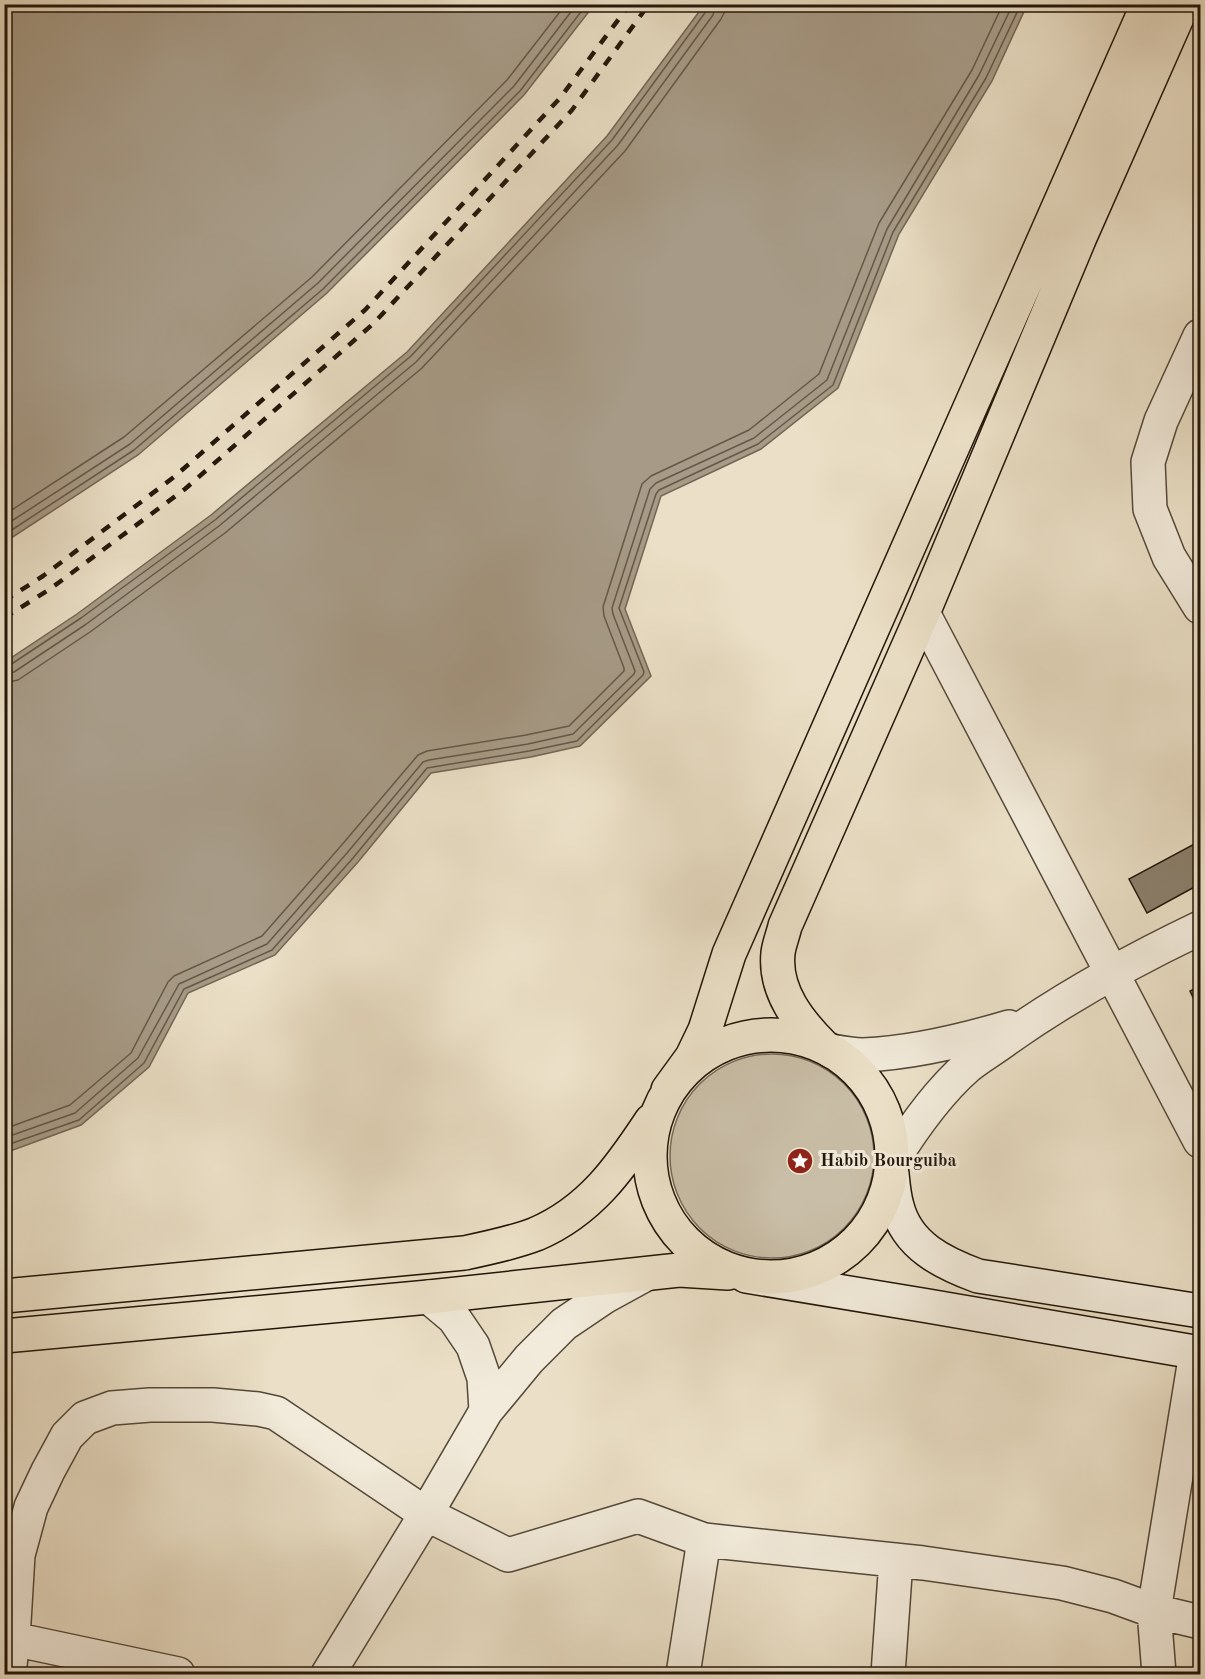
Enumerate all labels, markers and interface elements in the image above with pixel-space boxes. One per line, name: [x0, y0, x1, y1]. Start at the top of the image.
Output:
place icon: Habib Bourguiba: [785, 1146, 815, 1176]
place label: Habib Bourguiba: [820, 1152, 957, 1170]

